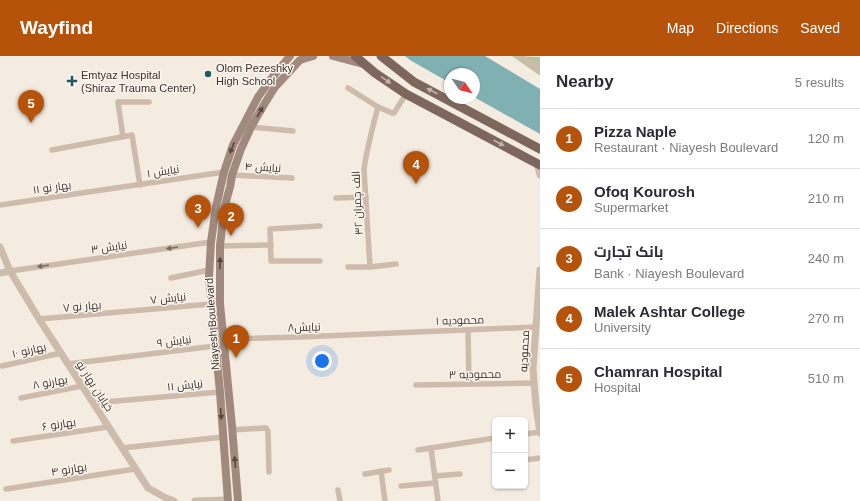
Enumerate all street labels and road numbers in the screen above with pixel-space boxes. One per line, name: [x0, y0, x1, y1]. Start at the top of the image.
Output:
street label: نیایش ۴: [244, 160, 282, 175]
street label: نیایش ۱: [146, 163, 180, 180]
street label: ۳۲ الف چمران: [349, 171, 366, 235]
street label: ۱۱ بهار نو: [32, 178, 72, 197]
street label: نیایش ۳: [90, 239, 128, 256]
street label: Niayesh Boulevard: [203, 278, 221, 370]
street label: نیایش ۷: [149, 290, 187, 307]
street label: ۷ بهار نو: [62, 298, 102, 315]
street label: ۱ محمودیه: [436, 313, 485, 328]
street label: نیایش۸: [287, 320, 321, 335]
street label: محمودیه: [517, 330, 532, 372]
street label: نیایش ۹: [156, 333, 192, 350]
street label: ۱۰ بهارنو: [11, 340, 48, 361]
street label: خیابان بهار نو: [73, 358, 116, 414]
street label: ۳ محمودیه: [449, 368, 501, 381]
street label: ۸ بهارنو: [31, 373, 69, 392]
street label: نیایش ۱۱: [166, 377, 204, 394]
street label: ۶ بهارنو: [41, 415, 77, 434]
street label: ۴ بهارنو: [50, 460, 88, 479]

